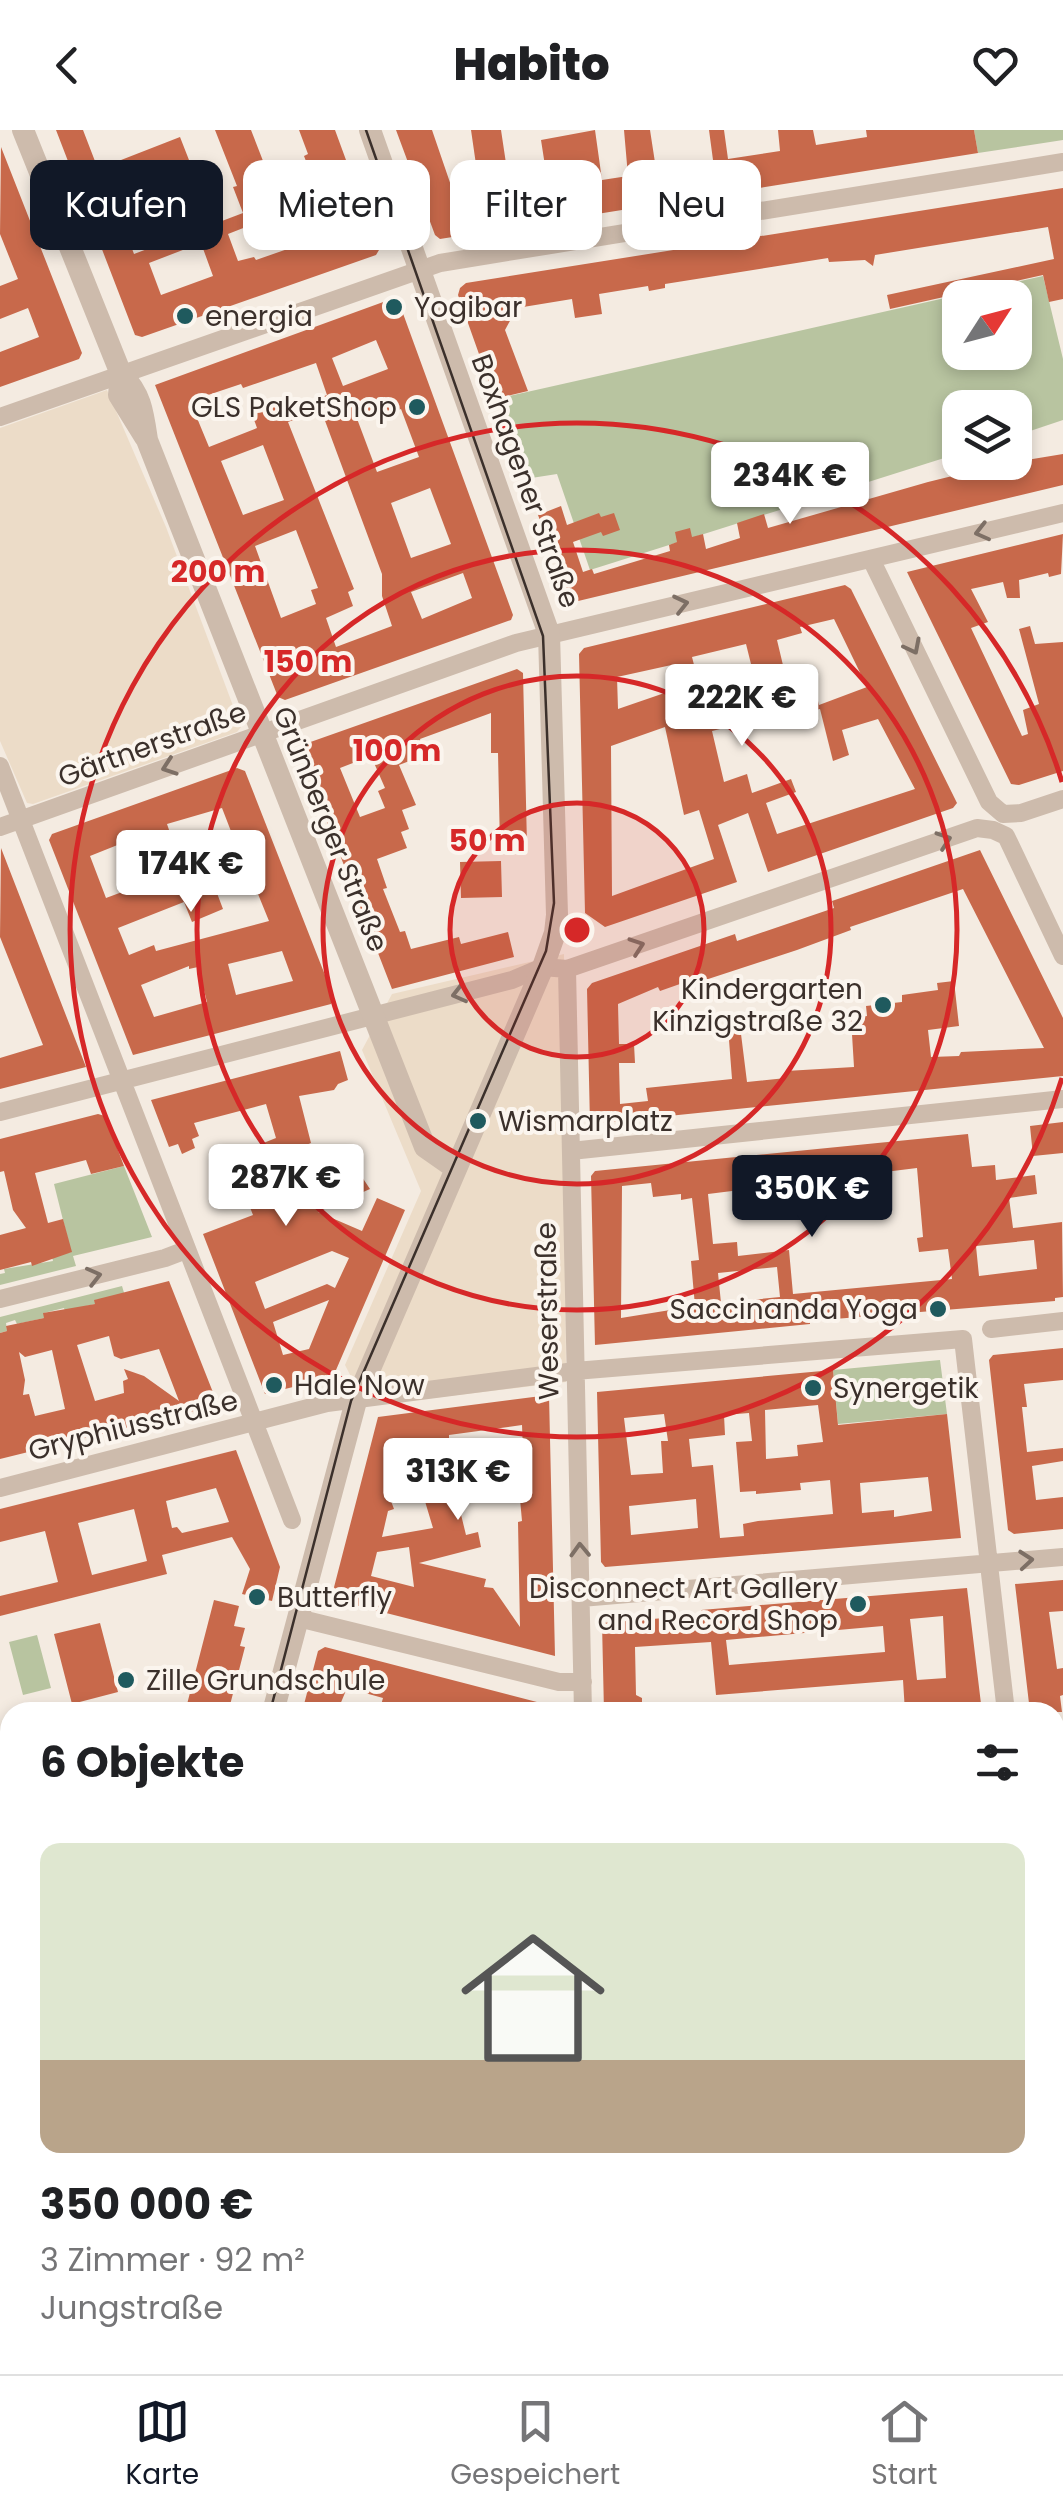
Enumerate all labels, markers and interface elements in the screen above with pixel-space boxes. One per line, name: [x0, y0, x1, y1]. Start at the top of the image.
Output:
text: Habito: [453, 33, 610, 96]
icon: back: [40, 38, 95, 93]
icon: heart: [968, 38, 1023, 93]
chip: Kaufen: [30, 160, 223, 250]
chip: Mieten: [243, 160, 430, 250]
chip: Filter: [450, 160, 602, 250]
chip: Neu: [622, 160, 761, 250]
north arrow: [942, 280, 1032, 370]
map controls: [942, 280, 1032, 480]
place label: Yogibar: [414, 288, 522, 327]
marker: Yogibar: [383, 296, 405, 318]
place label: energia: [205, 297, 313, 336]
marker: energia: [174, 305, 196, 327]
street label: Boxhagener Straße: [462, 349, 590, 613]
place label: GLS PaketShop: [191, 388, 397, 427]
button: layers: [942, 390, 1032, 480]
marker: GLS PaketShop: [406, 396, 428, 418]
pin: 234K €: [709, 442, 871, 527]
text: 234K €: [733, 452, 847, 497]
one-way arrow: [974, 520, 991, 541]
text: 200 m: [171, 550, 265, 593]
one-way arrow: [672, 595, 689, 616]
one-way arrow: [901, 636, 920, 654]
text: 150 m: [264, 640, 352, 683]
pin: 222K €: [661, 664, 823, 749]
text: 222K €: [687, 674, 797, 719]
street label: Gärtnerstraße: [53, 692, 252, 797]
street label: Grünberger Straße: [263, 701, 398, 958]
text: 100 m: [353, 729, 441, 772]
one-way arrow: [162, 755, 179, 776]
text: 50 m: [448, 819, 526, 862]
pin: 174K €: [110, 830, 272, 915]
one-way arrow: [935, 831, 952, 852]
text: 174K €: [138, 840, 244, 885]
centre of rings: [559, 912, 595, 948]
one-way arrow: [627, 937, 644, 957]
place label: Kindergarten Kinzigstraße 32: [652, 970, 863, 1041]
one-way arrow: [451, 982, 468, 1003]
marker: Kindergarten Kinzigstraße 32: [872, 994, 894, 1016]
place label: Wismarplatz: [498, 1102, 673, 1141]
marker: Wismarplatz: [467, 1110, 489, 1132]
pin: 287K €: [205, 1144, 367, 1229]
text: 287K €: [231, 1154, 341, 1199]
pin: 350K €: [731, 1155, 893, 1240]
text: 350K €: [754, 1165, 870, 1210]
street label: Weserstraße: [526, 1222, 569, 1400]
one-way arrow: [85, 1267, 102, 1288]
place label: Saccinanda Yoga: [670, 1290, 918, 1329]
marker: Saccinanda Yoga: [927, 1298, 949, 1320]
place label: Hale Now: [294, 1366, 425, 1405]
place label: Synergetik: [833, 1369, 979, 1408]
marker: Hale Now: [263, 1374, 285, 1396]
marker: Synergetik: [802, 1377, 824, 1399]
street label: Gryphiusstraße: [24, 1381, 242, 1470]
pin: 313K €: [377, 1438, 539, 1523]
text: 313K €: [405, 1448, 511, 1493]
one-way arrow: [569, 1541, 590, 1557]
one-way arrow: [1019, 1550, 1035, 1572]
place label: Disconnect Art Gallery and Record Shop: [529, 1569, 838, 1640]
place label: Butterfly: [277, 1578, 392, 1617]
marker: Butterfly: [246, 1586, 268, 1608]
marker: Disconnect Art Gallery and Record Shop: [847, 1593, 869, 1615]
place label: Zille Grundschule: [146, 1661, 385, 1700]
marker: Zille Grundschule: [115, 1669, 137, 1691]
text: 6 Objekte: [40, 1733, 244, 1792]
icon: filters: [970, 1735, 1025, 1790]
icon: home: [443, 1908, 623, 2088]
text: 350 000 €: [40, 2175, 254, 2234]
text: 3 Zimmer · 92 m²: [40, 2237, 305, 2282]
text: Jungstraße: [40, 2285, 223, 2330]
tab: Karte: [126, 2394, 199, 2496]
tab: Gespeichert: [450, 2394, 620, 2496]
tab: Start: [871, 2394, 937, 2496]

